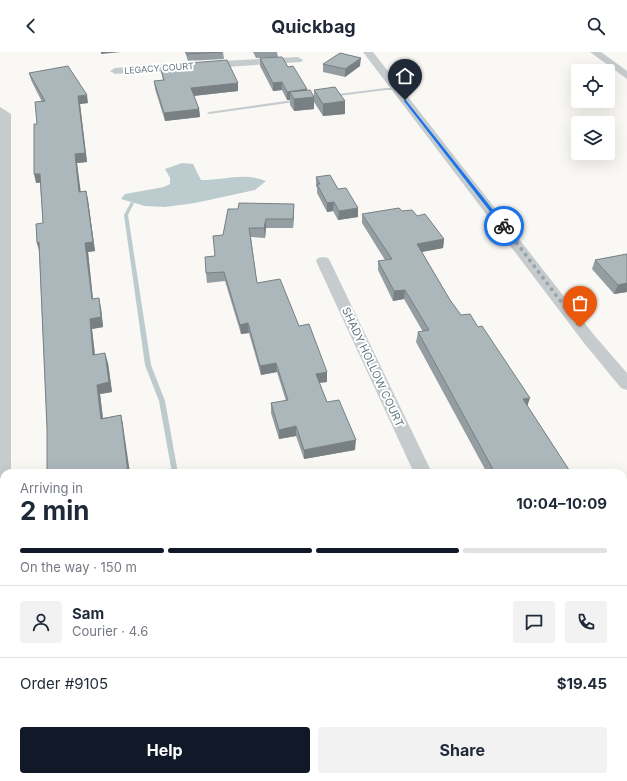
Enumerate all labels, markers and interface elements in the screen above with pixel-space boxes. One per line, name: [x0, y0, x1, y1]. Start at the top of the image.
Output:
icon: back: [20, 15, 42, 37]
icon: search: [585, 15, 607, 37]
text: Quickbag: [271, 16, 356, 37]
pin: [388, 59, 422, 100]
street label: LEGACY COURT: [124, 60, 194, 76]
map controls: [571, 64, 615, 160]
button: locate: [571, 64, 615, 108]
icon: home: [394, 65, 416, 87]
button: layers: [571, 116, 615, 160]
courier: [484, 206, 524, 246]
icon: bike: [493, 215, 515, 237]
pin: [563, 286, 597, 327]
icon: bag: [569, 292, 591, 314]
street label: SHADY HOLLOW COURT: [339, 305, 407, 429]
text: Arriving in: [20, 480, 83, 496]
text: 10:04–10:09: [516, 494, 607, 513]
text: 2 min: [20, 495, 90, 526]
text: On the way · 150 m: [20, 559, 137, 575]
button: person: [20, 601, 62, 643]
button: chat: [513, 601, 555, 643]
button: phone: [565, 601, 607, 643]
text: Sam: [72, 604, 104, 623]
text: Courier · 4.6: [72, 623, 148, 639]
text: Order #9105: [20, 674, 108, 693]
text: $19.45: [557, 674, 607, 693]
button: Help: [20, 727, 310, 773]
button: Share: [318, 727, 607, 773]

